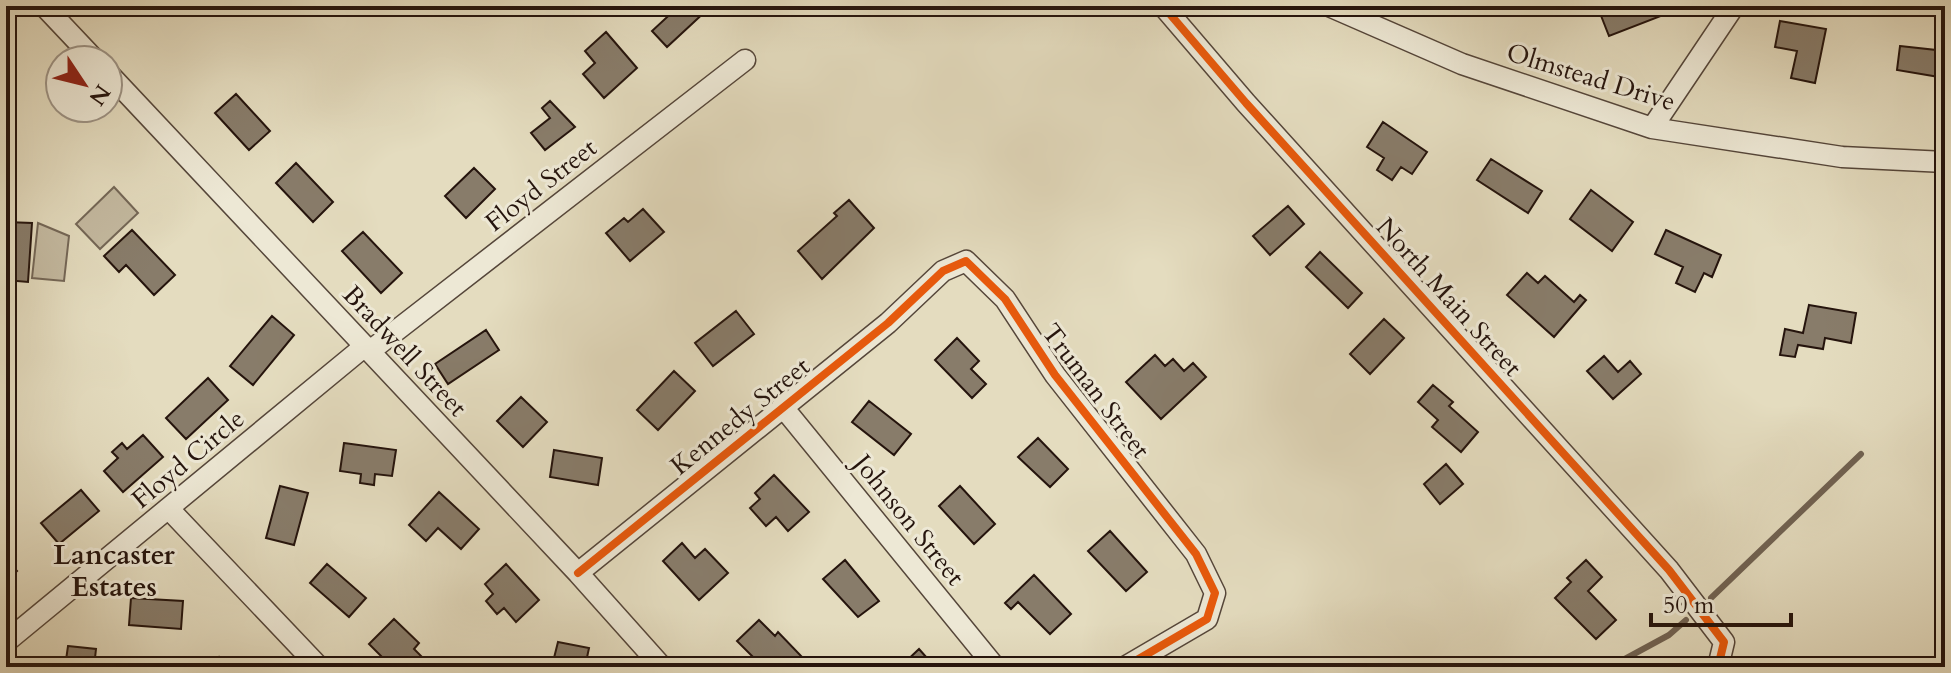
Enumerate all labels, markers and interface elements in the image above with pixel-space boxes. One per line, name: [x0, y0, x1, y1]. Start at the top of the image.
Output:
street label: Olmstead Drive: [1502, 35, 1680, 119]
north arrow: [44, 44, 124, 124]
text: N: [82, 78, 117, 111]
street label: Floyd Street: [478, 130, 604, 240]
street label: North Main Street: [1368, 210, 1530, 384]
street label: Bradwell Street: [335, 278, 475, 424]
street label: Truman Street: [1034, 316, 1158, 466]
street label: Kennedy Street: [663, 349, 817, 483]
street label: Floyd Circle: [124, 402, 252, 516]
street label: Johnson Street: [843, 444, 973, 593]
district label: Lancaster Estates: [53, 536, 175, 606]
scale bar: [1651, 577, 1791, 627]
text: 50 m: [1663, 589, 1715, 622]

